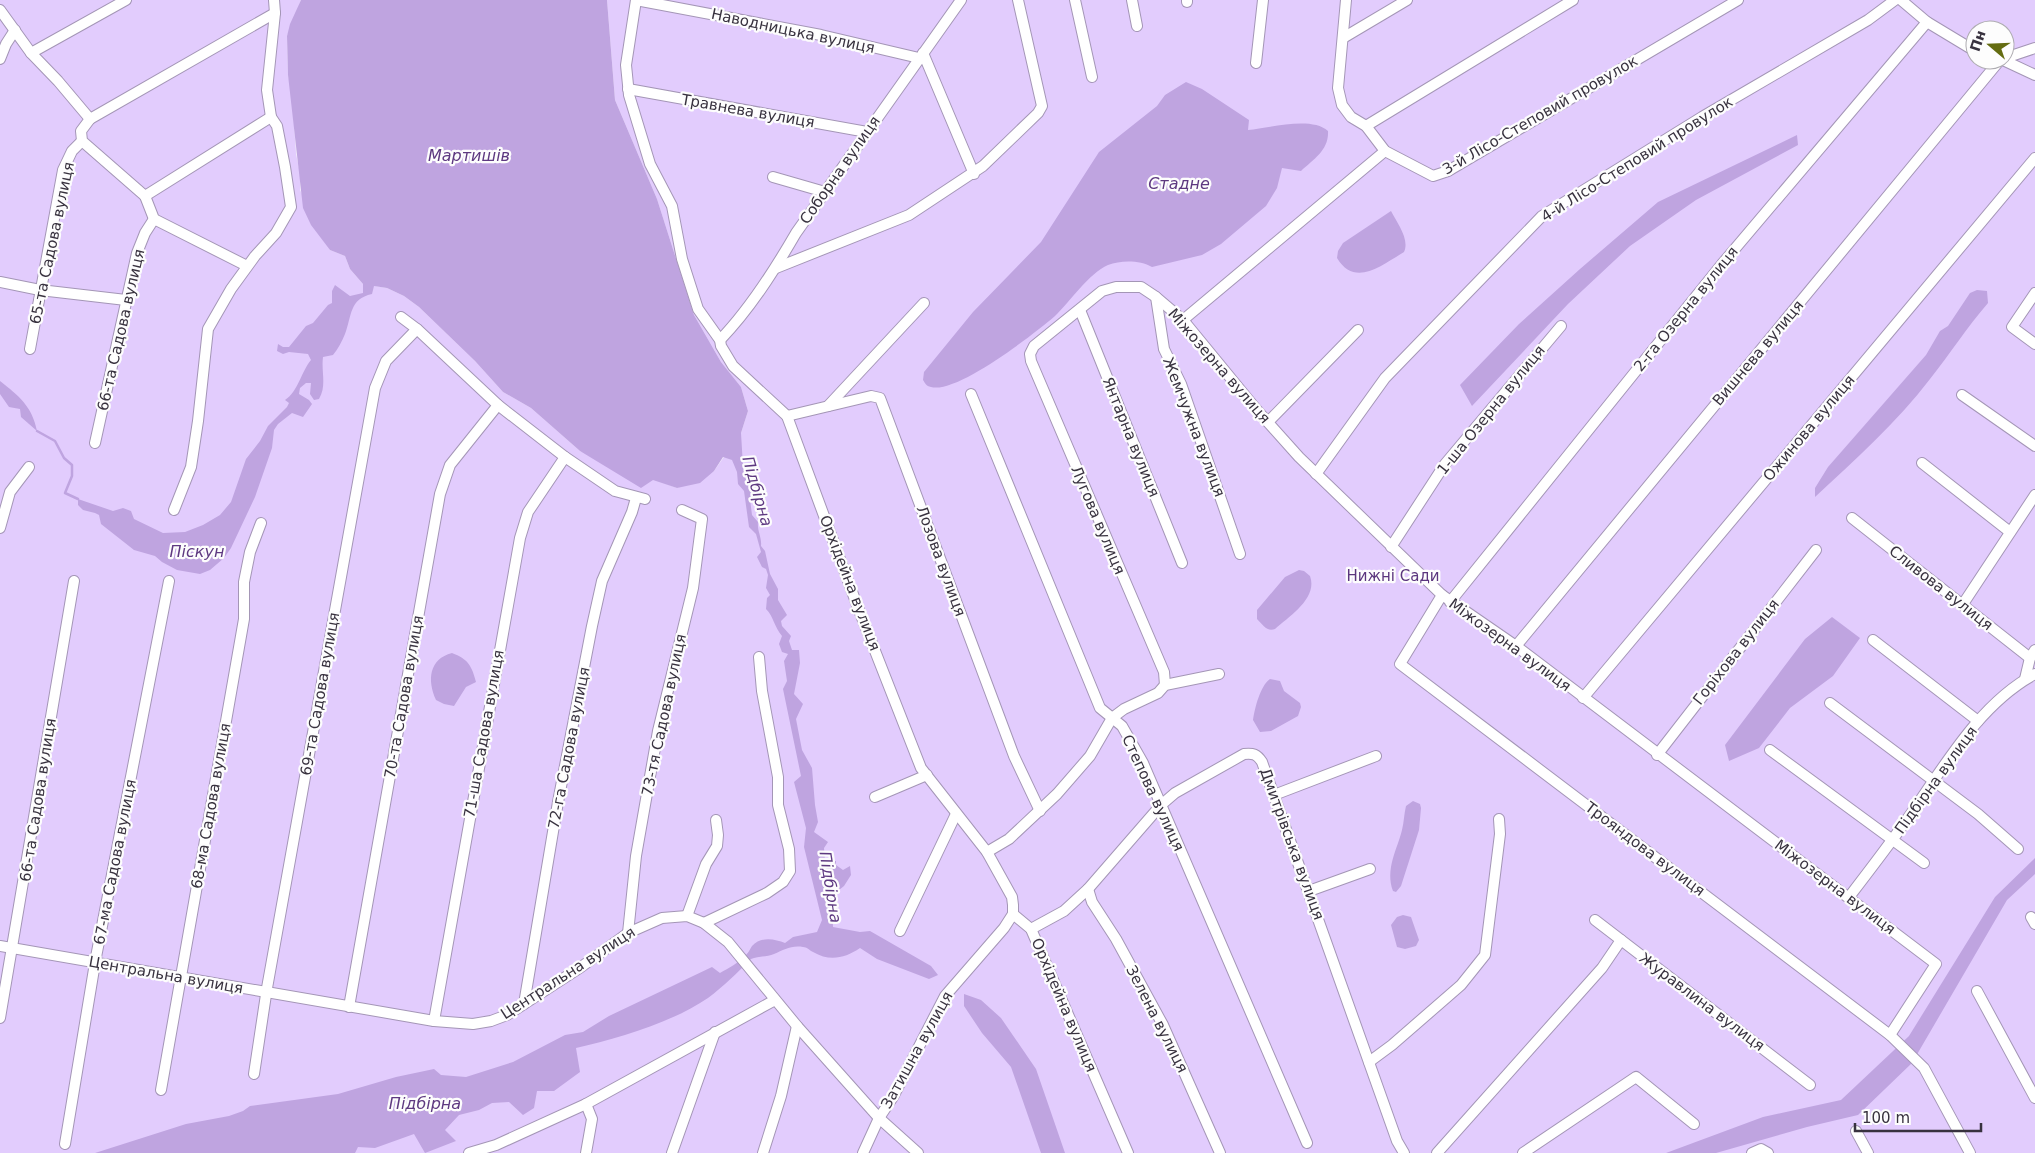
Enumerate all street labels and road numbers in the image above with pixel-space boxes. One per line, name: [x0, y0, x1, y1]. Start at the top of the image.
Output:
street label: Наводницька вулиця: [710, 5, 876, 57]
street label: 3-й Лісо-Степовий провулок: [1439, 52, 1641, 178]
street label: Травнева вулиця: [679, 90, 816, 132]
street label: 4-й Лісо-Степовий провулок: [1538, 92, 1736, 226]
street label: Соборна вулиця: [796, 113, 884, 227]
street label: 65-та Садова вулиця: [26, 160, 78, 326]
street label: 2-га Озерна вулиця: [1630, 243, 1742, 375]
street label: 66-та Садова вулиця: [94, 247, 148, 413]
street label: Вишнева вулиця: [1709, 297, 1807, 409]
street label: Міжозерна вулиця: [1164, 305, 1274, 427]
street label: 1-ша Озерна вулиця: [1433, 342, 1549, 478]
street label: Жемчужна вулиця: [1159, 355, 1229, 499]
street label: Ожинова вулиця: [1759, 371, 1859, 485]
street label: Янтарна вулиця: [1099, 374, 1163, 500]
street label: Лугова вулиця: [1067, 463, 1129, 577]
street label: Лозова вулиця: [913, 503, 969, 619]
street label: Орхідейна вулиця: [816, 513, 884, 653]
street label: Сливова вулиця: [1885, 542, 1997, 634]
street label: Міжозерна вулиця: [1445, 595, 1575, 695]
street label: Горіхова вулиця: [1689, 596, 1783, 708]
street label: 69-та Садова вулиця: [297, 611, 343, 777]
street label: 70-та Садова вулиця: [381, 614, 427, 780]
street label: 73-тя Садова вулиця: [638, 632, 690, 798]
street label: 71-ша Садова вулиця: [460, 648, 508, 820]
street label: 72-га Садова вулиця: [544, 665, 594, 831]
street label: 66-та Садова вулиця: [16, 717, 60, 883]
street label: 68-ма Садова вулиця: [188, 722, 234, 890]
street label: Підбірна вулиця: [1891, 723, 1981, 837]
street label: Степова вулиця: [1118, 732, 1188, 854]
street label: Дмитрівська вулиця: [1256, 766, 1328, 922]
street label: 67-ма Садова вулиця: [90, 778, 140, 946]
street label: Трояндова вулиця: [1581, 797, 1708, 900]
street label: Міжозерна вулиця: [1771, 836, 1899, 938]
street label: Центральна вулиця: [497, 923, 639, 1023]
street label: Орхідейна вулиця: [1028, 935, 1100, 1075]
street label: Журавлина вулиця: [1636, 949, 1768, 1055]
street label: Центральна вулиця: [87, 953, 245, 997]
street label: Зелена вулиця: [1122, 962, 1192, 1076]
street label: Затишна вулиця: [877, 988, 957, 1112]

